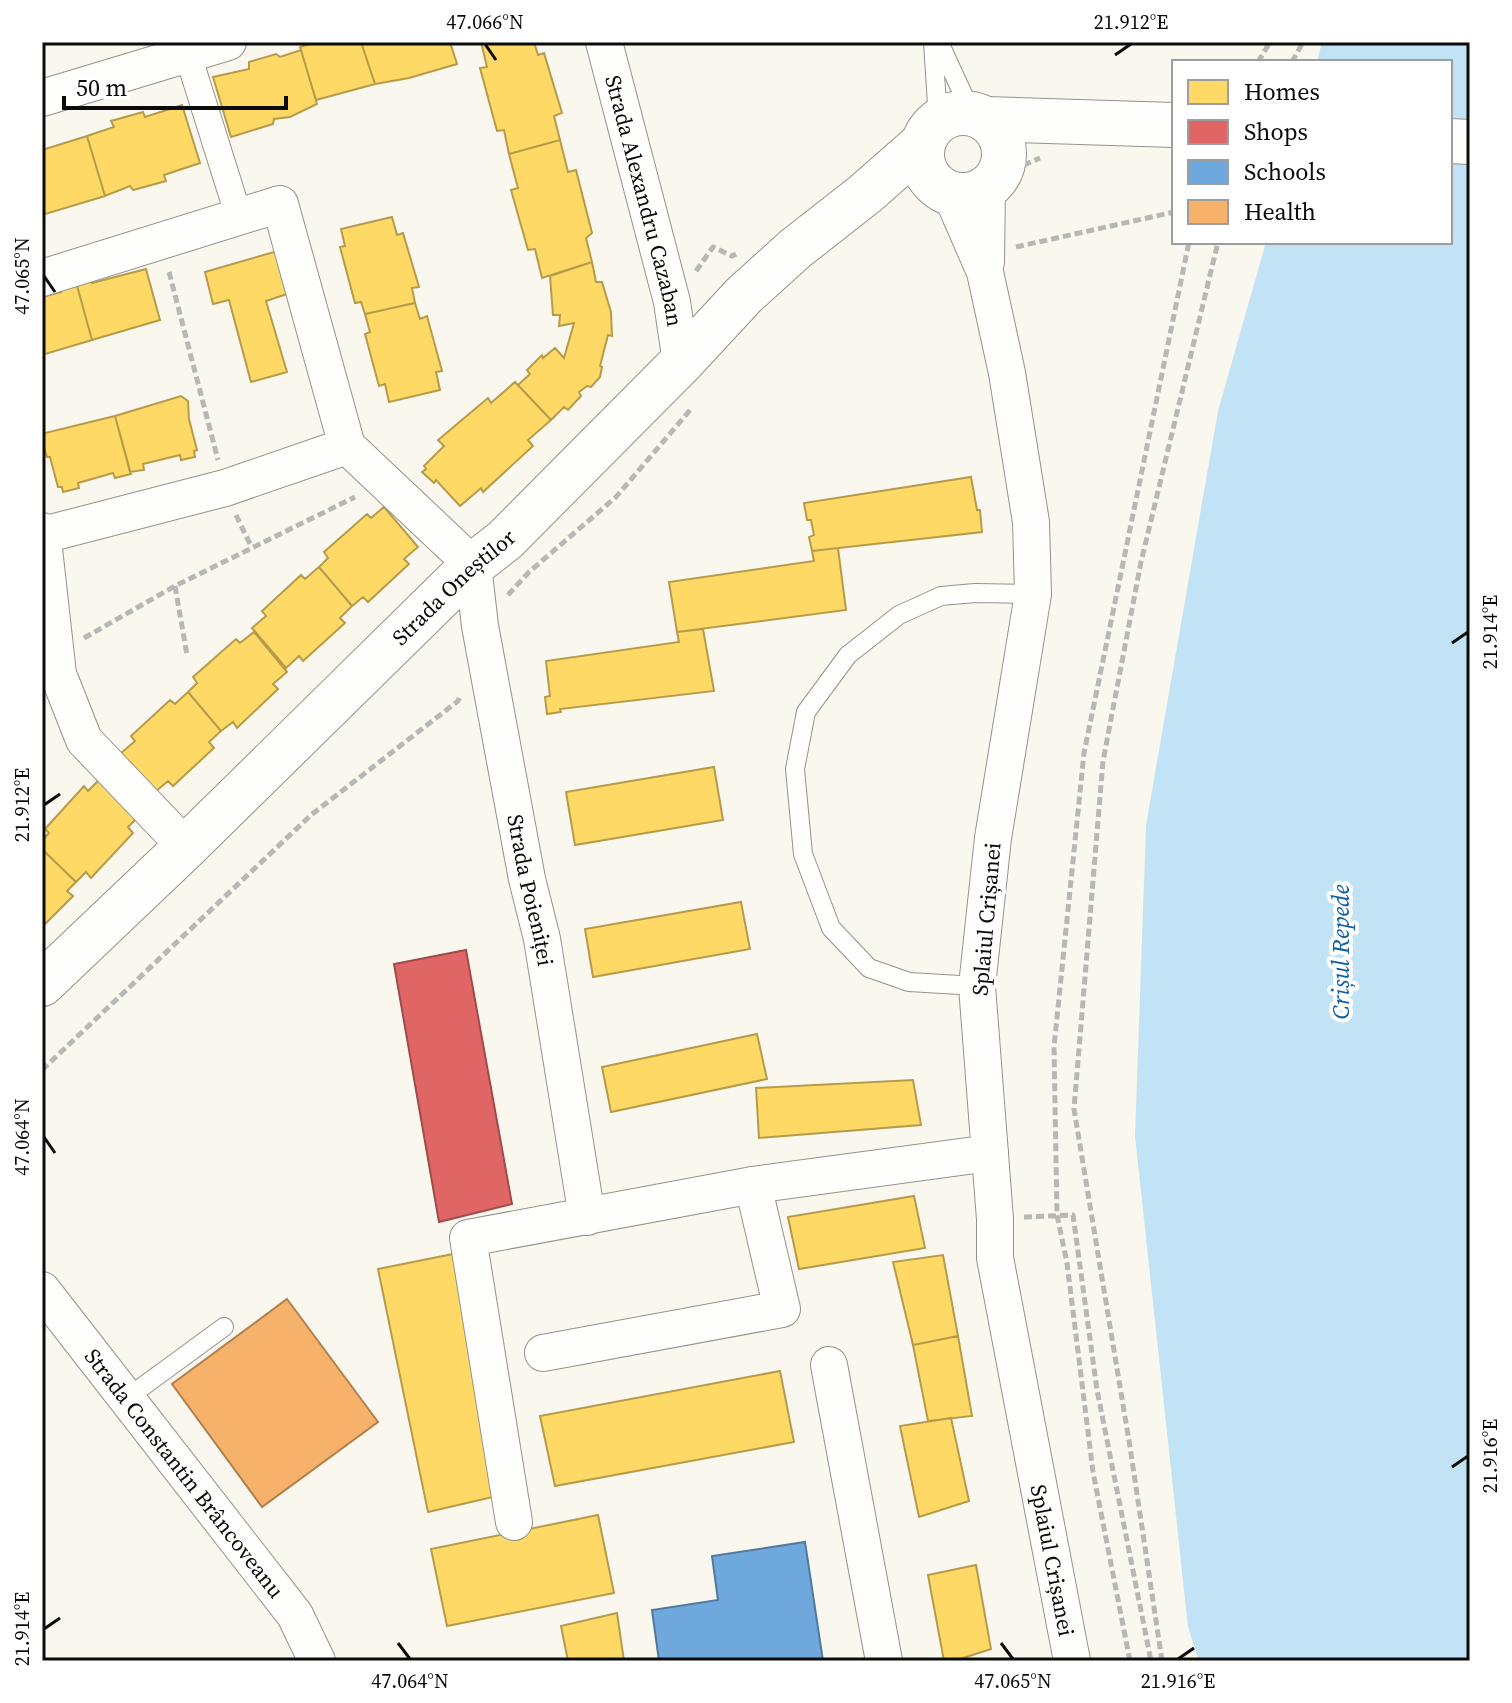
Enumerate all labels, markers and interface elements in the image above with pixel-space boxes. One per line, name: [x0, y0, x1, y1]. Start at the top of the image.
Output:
text: 47.066°N: [446, 8, 524, 36]
text: 21.912°E: [1094, 8, 1168, 36]
scale bar: [64, 60, 286, 110]
legend: [1172, 60, 1452, 244]
text: 50 m: [76, 71, 127, 104]
street label: Strada Alexandru Cazaban: [598, 72, 690, 328]
text: Homes: [1244, 75, 1320, 108]
text: Shops: [1244, 115, 1308, 148]
text: Schools: [1244, 155, 1326, 188]
text: Health: [1244, 195, 1316, 228]
text: 47.065°N: [8, 237, 36, 315]
street label: Strada Oneștilor: [385, 522, 523, 652]
text: 21.914°E: [1476, 595, 1504, 669]
text: 21.912°E: [8, 768, 36, 842]
street label: Strada Poieniței: [500, 812, 561, 968]
street label: Splaiul Crișanei: [964, 841, 1008, 997]
water label: Crișul Repede: [1324, 884, 1357, 1019]
text: 47.064°N: [8, 1098, 36, 1176]
street label: Strada Constantin Brâncoveanu: [78, 1342, 291, 1604]
text: 21.916°E: [1476, 1419, 1504, 1493]
street label: Splaiul Crișanei: [1024, 1482, 1082, 1639]
text: 21.914°E: [8, 1592, 36, 1666]
text: 47.064°N: [371, 1667, 449, 1695]
text: 47.065°N: [974, 1667, 1052, 1695]
text: 21.916°E: [1141, 1667, 1215, 1695]

